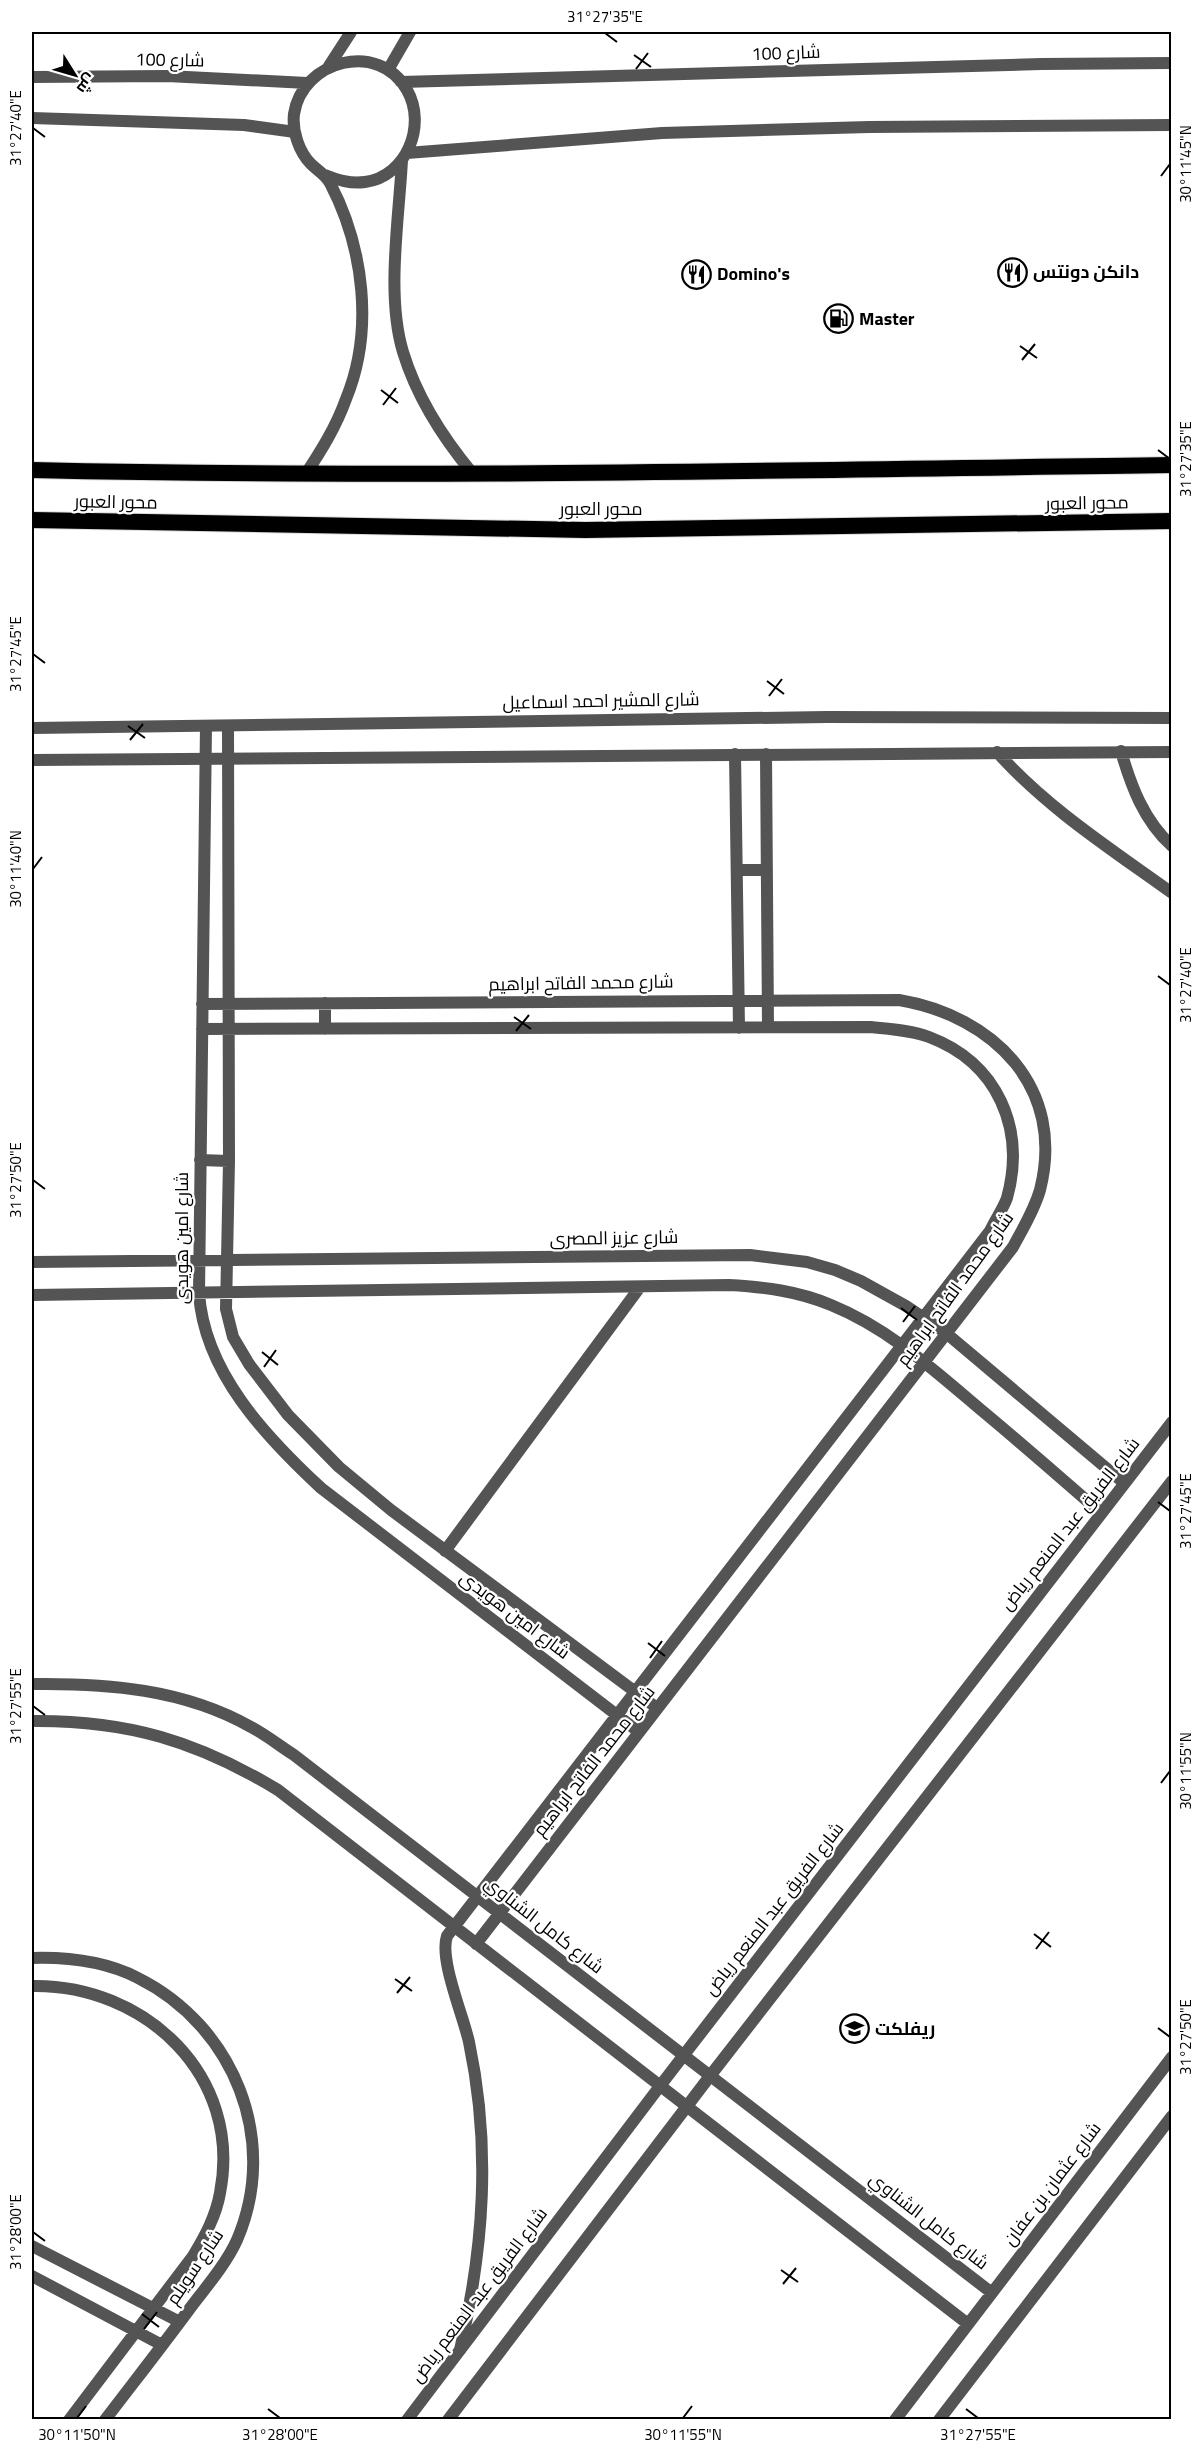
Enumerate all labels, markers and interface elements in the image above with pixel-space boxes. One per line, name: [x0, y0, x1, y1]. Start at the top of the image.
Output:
text: 31°27'35"E: [567, 5, 643, 28]
street label: شارع 100: [751, 38, 821, 67]
north arrow: [45, 45, 105, 105]
street label: شارع 100: [135, 45, 205, 74]
text: ش: [71, 69, 103, 99]
text: 31°27'40"E: [4, 90, 27, 166]
text: 30°11'45"N: [1174, 125, 1197, 203]
restaurant icon: دانكن دونتس: [996, 256, 1028, 288]
restaurant icon: Domino's: [680, 258, 712, 290]
place label: دانكن دونتس: [1033, 258, 1139, 285]
place label: Domino's: [717, 260, 790, 287]
fuel station icon: Master: [822, 303, 854, 335]
place label: Master: [859, 305, 915, 332]
text: 31°27'35"E: [1174, 421, 1197, 497]
street label: محور العبور: [73, 487, 158, 516]
street label: محور العبور: [1044, 488, 1129, 517]
street label: محور العبور: [558, 495, 643, 522]
text: 31°27'45"E: [4, 616, 27, 692]
street label: شارع المشير احمد اسماعيل: [502, 685, 700, 716]
text: 30°11'40"N: [4, 830, 27, 908]
text: 31°27'40"E: [1174, 947, 1197, 1023]
street label: شارع محمد الفاتح ابراهيم: [488, 967, 674, 998]
text: 31°27'50"E: [4, 1142, 27, 1218]
street label: شارع امين هويدى: [168, 1172, 195, 1304]
street label: شارع محمد الفاتح ابراهيم: [889, 1206, 1020, 1371]
street label: شارع عزيز المصرى: [549, 1223, 679, 1252]
street label: شارع الفريق عبد المنعم رياض: [993, 1431, 1146, 1616]
text: 31°27'45"E: [1174, 1473, 1197, 1549]
street label: شارع امين هويدى: [454, 1564, 576, 1665]
text: 31°27'55"E: [4, 1668, 27, 1744]
street label: شارع محمد الفاتح ابراهيم: [526, 1679, 661, 1842]
text: 30°11'55"N: [1174, 1732, 1197, 1810]
street label: شارع الفريق عبد المنعم رياض: [697, 1816, 850, 2001]
street label: شارع كامل الشناوي: [478, 1869, 610, 1981]
text: 31°27'50"E: [1174, 1999, 1197, 2075]
school or university icon: ريفلكت: [838, 2013, 870, 2045]
place label: ريفلكت: [875, 2015, 935, 2042]
street label: شارع عثمان بن عفان: [996, 2116, 1107, 2251]
street label: شارع كامل الشناوي: [863, 2165, 995, 2277]
text: 31°28'00"E: [4, 2194, 27, 2270]
street label: شارع الفريق عبد المنعم رياض: [404, 2201, 554, 2388]
street label: شارع سويلم: [159, 2223, 230, 2310]
text: 30°11'50"N: [38, 2423, 116, 2446]
text: 31°28'00"E: [242, 2423, 318, 2446]
text: 30°11'55"N: [644, 2423, 722, 2446]
text: 31°27'55"E: [940, 2423, 1016, 2446]

